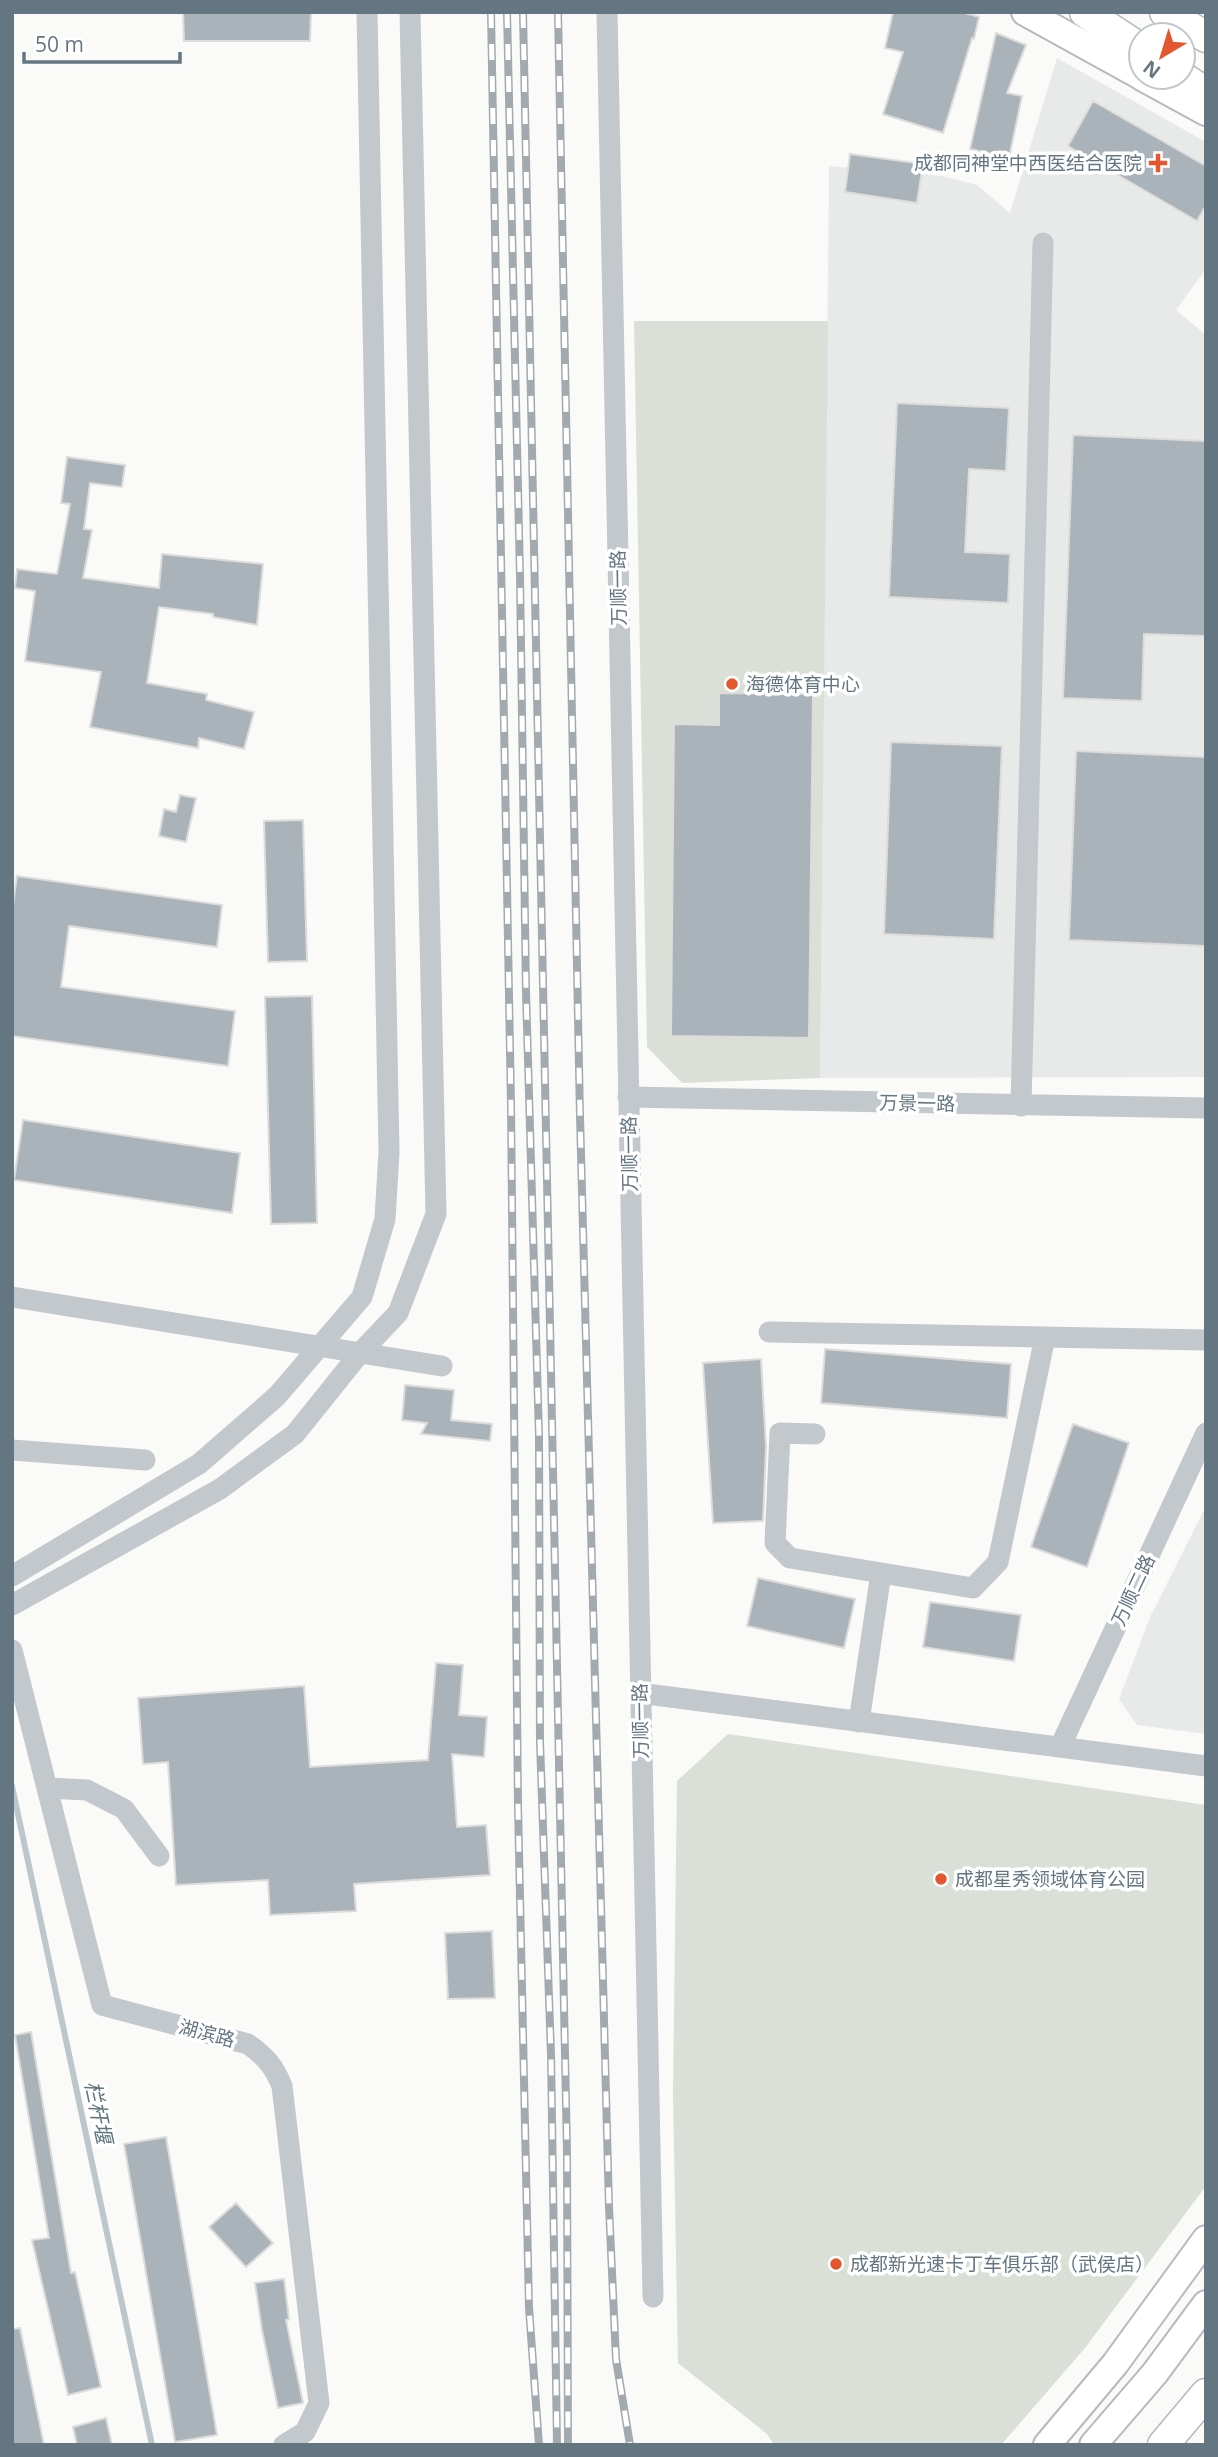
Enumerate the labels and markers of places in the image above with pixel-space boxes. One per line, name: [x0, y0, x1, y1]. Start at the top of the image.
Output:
place label: 成都同神堂中西医结合医院: [914, 150, 1142, 176]
marker: 成都同神堂中西医结合医院: [1148, 153, 1168, 173]
place label: 海德体育中心: [746, 671, 860, 697]
marker: 海德体育中心: [724, 676, 740, 692]
place label: 成都星秀领域体育公园: [955, 1866, 1145, 1892]
marker: 成都星秀领域体育公园: [933, 1871, 949, 1887]
place label: 成都新光速卡丁车俱乐部（武侯店）: [850, 2251, 1154, 2277]
marker: 成都新光速卡丁车俱乐部（武侯店）: [828, 2256, 844, 2272]

